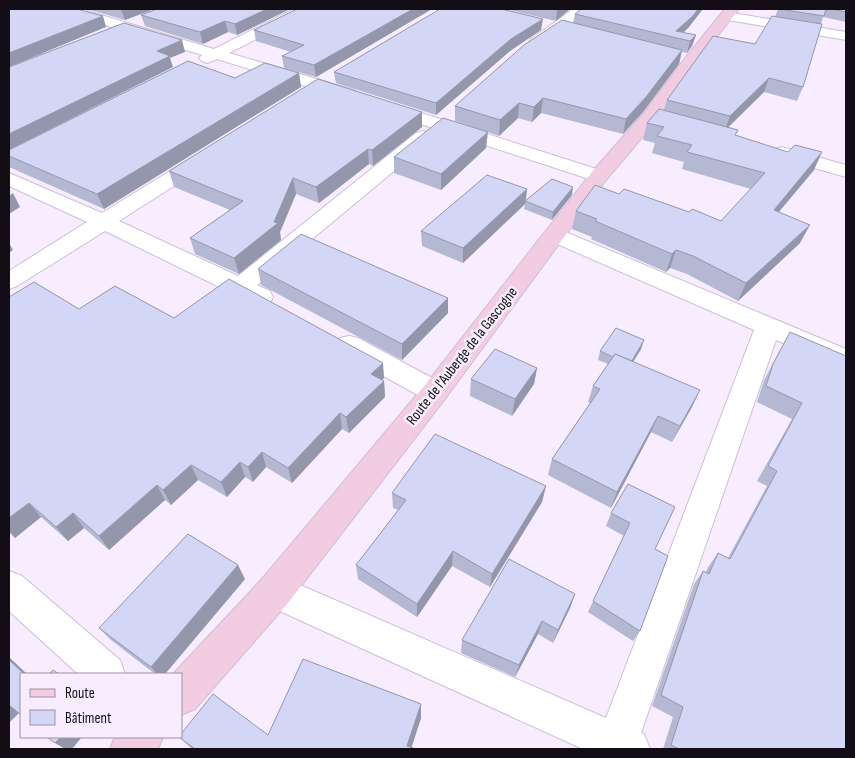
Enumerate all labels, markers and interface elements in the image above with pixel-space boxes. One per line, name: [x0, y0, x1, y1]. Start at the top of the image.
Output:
street label: Route de l'Auberge de la Gascogne: [402, 283, 522, 429]
legend: [20, 673, 182, 738]
text: Route: [65, 684, 95, 703]
text: Bâtiment: [65, 709, 112, 728]

